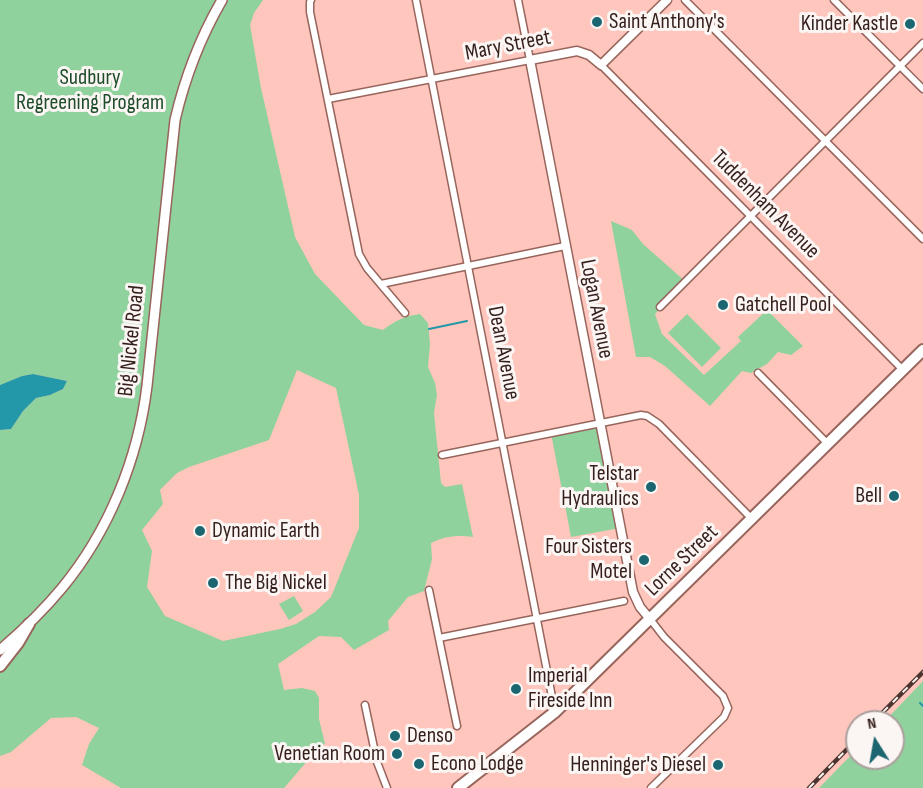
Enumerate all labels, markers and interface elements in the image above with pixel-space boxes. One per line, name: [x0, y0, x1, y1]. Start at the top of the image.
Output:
place label: Saint Anthony's: [609, 9, 725, 35]
place label: Kinder Kastle: [801, 11, 898, 37]
marker: Saint Anthony's: [590, 15, 604, 29]
marker: Kinder Kastle: [903, 17, 917, 31]
street label: Mary Street: [463, 25, 553, 67]
park label: Sudbury Regreening Program: [16, 65, 164, 116]
street label: Tuddenham Avenue: [705, 145, 825, 265]
street label: Logan Avenue: [573, 257, 619, 361]
street label: Big Nickel Road: [113, 284, 151, 398]
place label: Gatchell Pool: [735, 292, 831, 318]
marker: Gatchell Pool: [716, 298, 730, 312]
street label: Dean Avenue: [481, 304, 525, 402]
place label: Telstar Hydraulics: [561, 461, 639, 512]
marker: Telstar Hydraulics: [644, 480, 658, 494]
place label: Bell: [855, 483, 882, 509]
marker: Bell: [887, 489, 901, 503]
place label: Dynamic Earth: [212, 518, 320, 544]
street label: Lorne Street: [640, 520, 724, 602]
marker: Dynamic Earth: [193, 524, 207, 538]
place label: Four Sisters Motel: [545, 534, 632, 586]
marker: Four Sisters Motel: [637, 553, 651, 567]
place label: The Big Nickel: [225, 570, 327, 596]
marker: The Big Nickel: [206, 576, 220, 590]
place label: Imperial Fireside Inn: [528, 663, 612, 714]
marker: Imperial Fireside Inn: [509, 682, 523, 696]
north arrow: [845, 710, 905, 770]
text: N: [866, 714, 878, 734]
place label: Denso: [407, 723, 453, 749]
marker: Denso: [388, 729, 402, 743]
place label: Venetian Room: [274, 741, 385, 767]
marker: Venetian Room: [390, 747, 404, 761]
place label: Econo Lodge: [431, 751, 524, 777]
place label: Henninger's Diesel: [570, 752, 706, 778]
marker: Econo Lodge: [412, 757, 426, 771]
marker: Henninger's Diesel: [711, 758, 725, 772]

